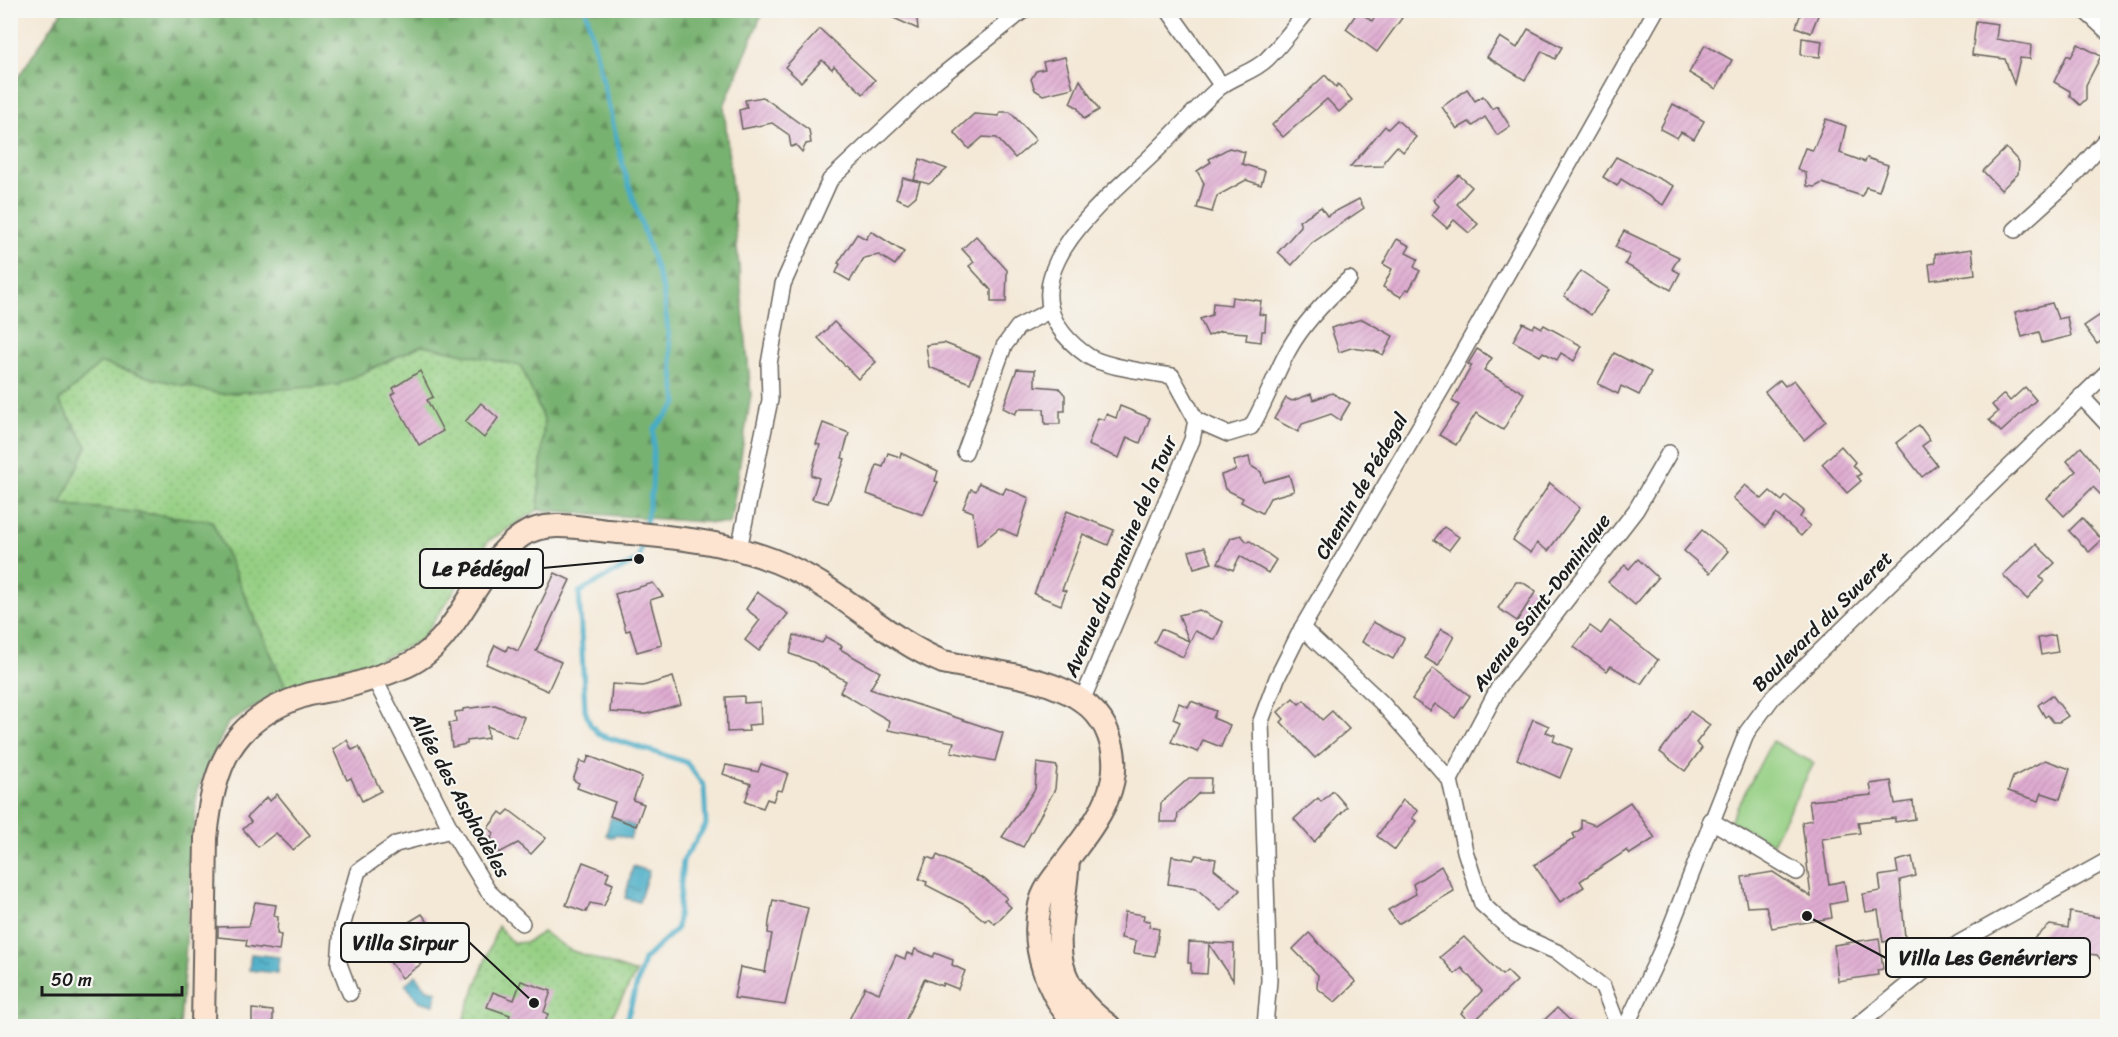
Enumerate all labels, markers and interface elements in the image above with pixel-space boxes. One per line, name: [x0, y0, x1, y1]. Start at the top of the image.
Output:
street label: Chemin de Pédegal: [1305, 405, 1418, 566]
street label: Avenue du Domaine de la Tour: [1053, 428, 1188, 683]
street label: Avenue Saint-Dominique: [1462, 506, 1620, 700]
street label: Boulevard du Suveret: [1743, 542, 1902, 700]
callout: Le Pédégal: [420, 549, 543, 588]
text: Le Pédégal: [432, 550, 531, 588]
street label: Allée des Asphodèles: [399, 705, 520, 885]
callout: Villa Sirpur: [341, 923, 469, 962]
text: Villa Sirpur: [353, 924, 460, 962]
callout: Villa Les Genévriers: [1886, 938, 2090, 977]
text: Villa Les Genévriers: [1899, 939, 2078, 977]
scale bar: [42, 959, 182, 997]
text: 50 m: [51, 964, 92, 996]

